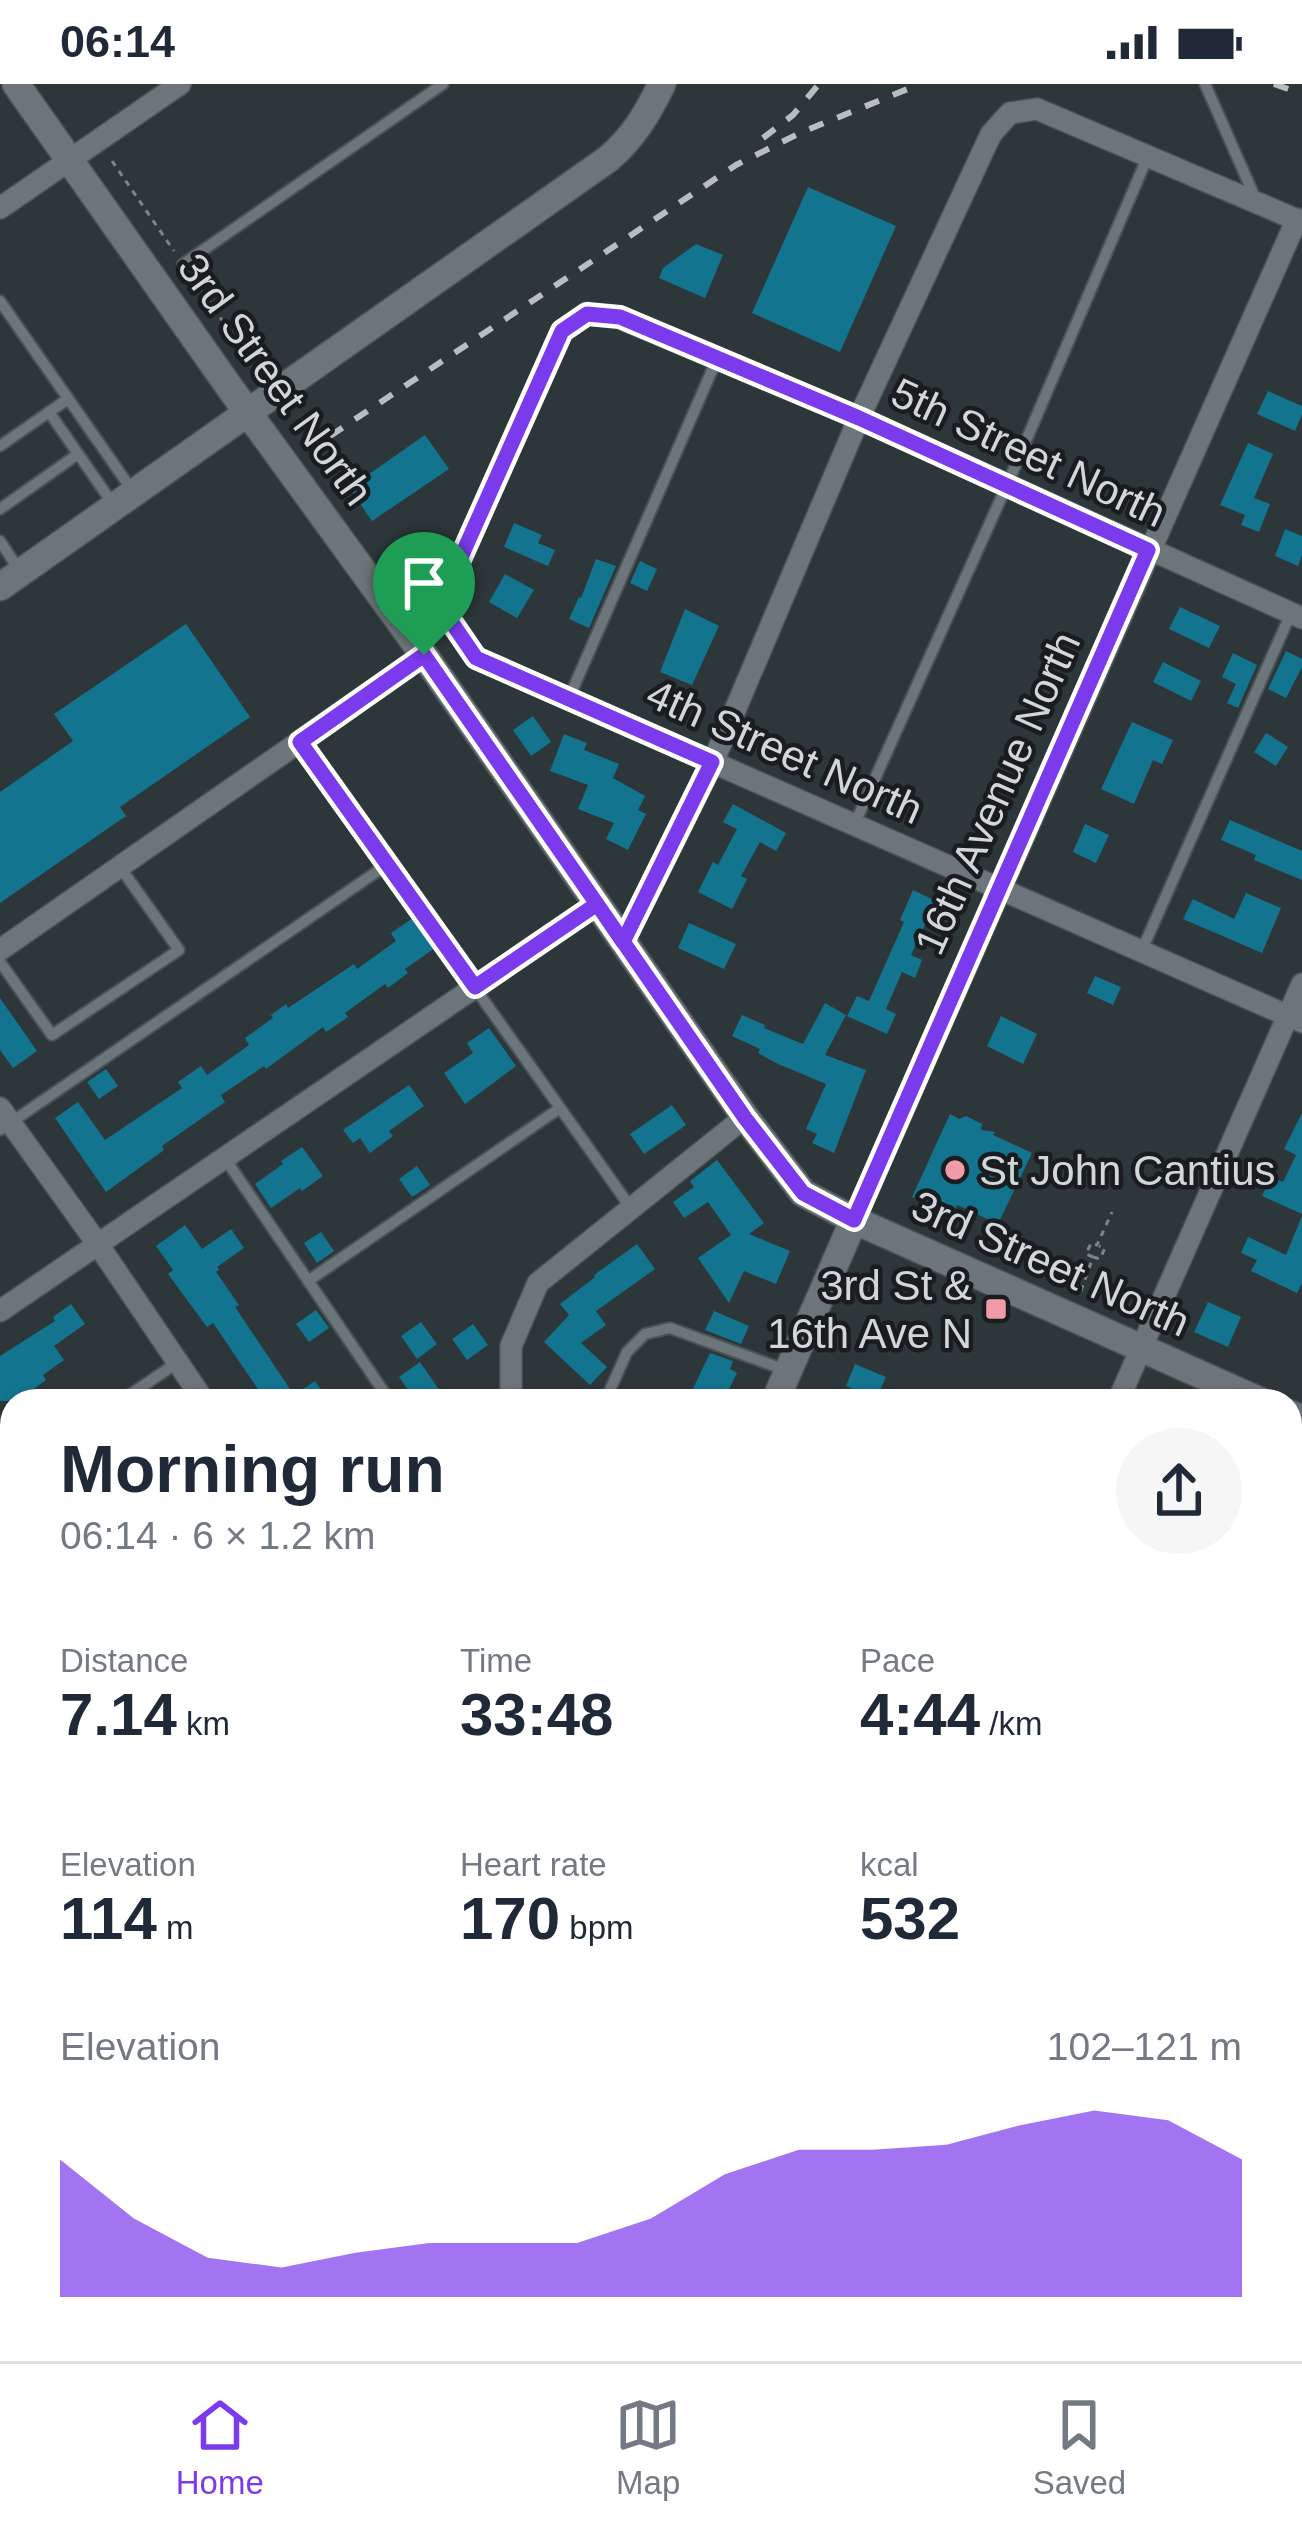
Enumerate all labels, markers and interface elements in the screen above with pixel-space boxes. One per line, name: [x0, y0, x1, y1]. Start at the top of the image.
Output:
text: 06:14: [60, 16, 175, 67]
street label: 3rd Street North: [169, 245, 382, 514]
street label: 5th Street North: [885, 369, 1173, 536]
pin: [373, 532, 475, 655]
icon: arrive: [391, 550, 457, 616]
street label: 16th Avenue North: [905, 625, 1090, 961]
street label: 4th Street North: [640, 670, 930, 833]
place label: St John Cantius: [979, 1147, 1276, 1194]
marker: St John Cantius: [942, 1157, 968, 1183]
street label: 3rd Street North: [905, 1181, 1197, 1346]
place label: 3rd St & 16th Ave N: [767, 1262, 972, 1357]
marker: 3rd St & 16th Ave N: [983, 1296, 1009, 1322]
button: share: [1116, 1428, 1242, 1554]
text: Morning run: [60, 1432, 445, 1506]
text: 06:14 · 6 × 1.2 km: [60, 1514, 375, 1557]
text: Distance: [60, 1642, 188, 1679]
text: Time: [460, 1642, 532, 1679]
text: Pace: [860, 1642, 935, 1679]
text: 7.14: [60, 1681, 177, 1748]
text: 33:48: [460, 1681, 613, 1748]
text: 4:44: [860, 1681, 980, 1748]
text: km: [177, 1705, 230, 1742]
text: /km: [980, 1705, 1042, 1742]
text: Elevation: [60, 1846, 196, 1883]
text: Heart rate: [460, 1846, 607, 1883]
text: kcal: [860, 1846, 919, 1883]
text: 114: [60, 1885, 157, 1952]
text: 170: [460, 1885, 560, 1952]
text: 532: [860, 1885, 960, 1952]
text: m: [157, 1909, 193, 1946]
text: bpm: [560, 1909, 633, 1946]
text: Elevation: [60, 2025, 220, 2068]
text: 102–121 m: [1047, 2025, 1242, 2068]
tab: Home: [176, 2392, 264, 2502]
tab: Map: [615, 2392, 681, 2502]
tab: Saved: [1033, 2392, 1126, 2502]

